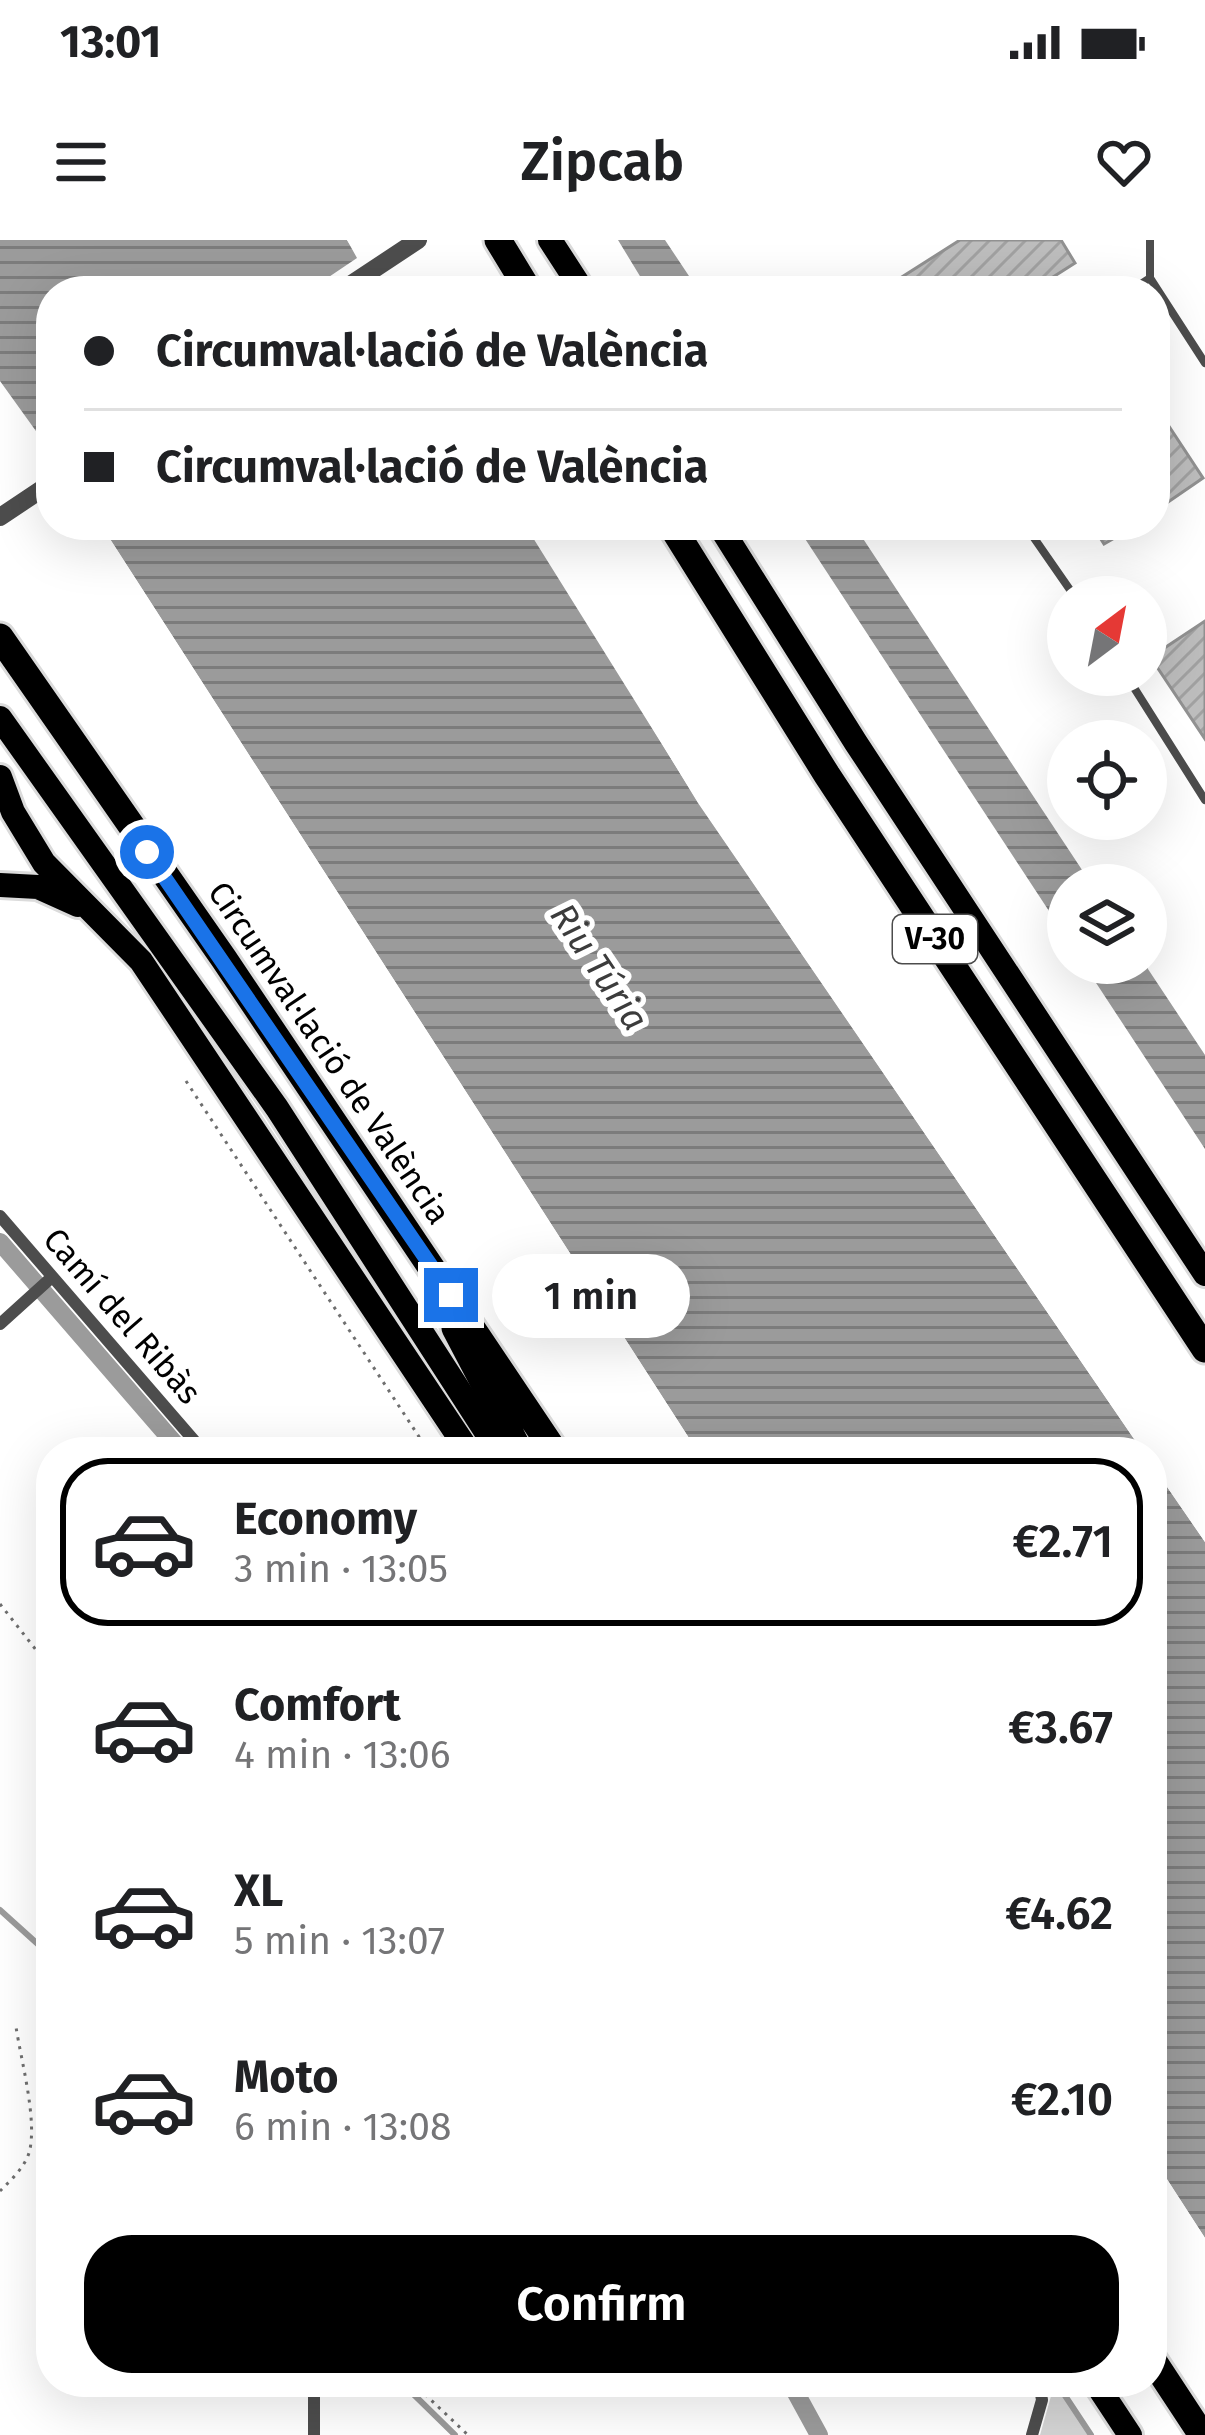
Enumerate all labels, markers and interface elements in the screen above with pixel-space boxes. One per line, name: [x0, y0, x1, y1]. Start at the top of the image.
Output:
text: 13:01: [60, 15, 161, 69]
icon: menu: [48, 129, 114, 195]
icon: heart: [1091, 129, 1157, 195]
text: Zipcab: [521, 130, 684, 194]
text: Circumval·lació de València: [156, 324, 708, 378]
text: Circumval·lació de València: [156, 440, 708, 494]
north arrow: [1047, 576, 1167, 696]
map controls: [1047, 576, 1167, 984]
button: locate: [1047, 720, 1167, 840]
route start: [120, 825, 174, 879]
button: layers: [1047, 864, 1167, 984]
street label: Circumval·lació de València: [199, 874, 459, 1232]
water label: Riu Túria: [541, 895, 657, 1039]
road number: V-30: [893, 915, 977, 963]
street label: Camí del Ribàs: [35, 1220, 209, 1412]
callout: 1 min: [493, 1253, 691, 1337]
route end: [424, 1268, 478, 1322]
text: 1 min: [544, 1273, 638, 1319]
icon: car: [90, 1488, 198, 1596]
text: Economy: [234, 1492, 417, 1546]
text: €2.71: [1013, 1515, 1113, 1569]
text: 3 min · 13:05: [234, 1546, 448, 1592]
icon: car: [90, 1674, 198, 1782]
text: Comfort: [234, 1678, 401, 1732]
text: €3.67: [1008, 1701, 1113, 1755]
text: 4 min · 13:06: [234, 1732, 451, 1778]
icon: car: [90, 1860, 198, 1968]
text: XL: [234, 1864, 283, 1918]
text: €4.62: [1005, 1887, 1113, 1941]
text: 5 min · 13:07: [234, 1918, 445, 1964]
icon: car: [90, 2046, 198, 2154]
text: Moto: [234, 2050, 339, 2104]
text: €2.10: [1011, 2073, 1113, 2127]
text: 6 min · 13:08: [234, 2104, 451, 2150]
button: Confirm: [84, 2235, 1119, 2373]

